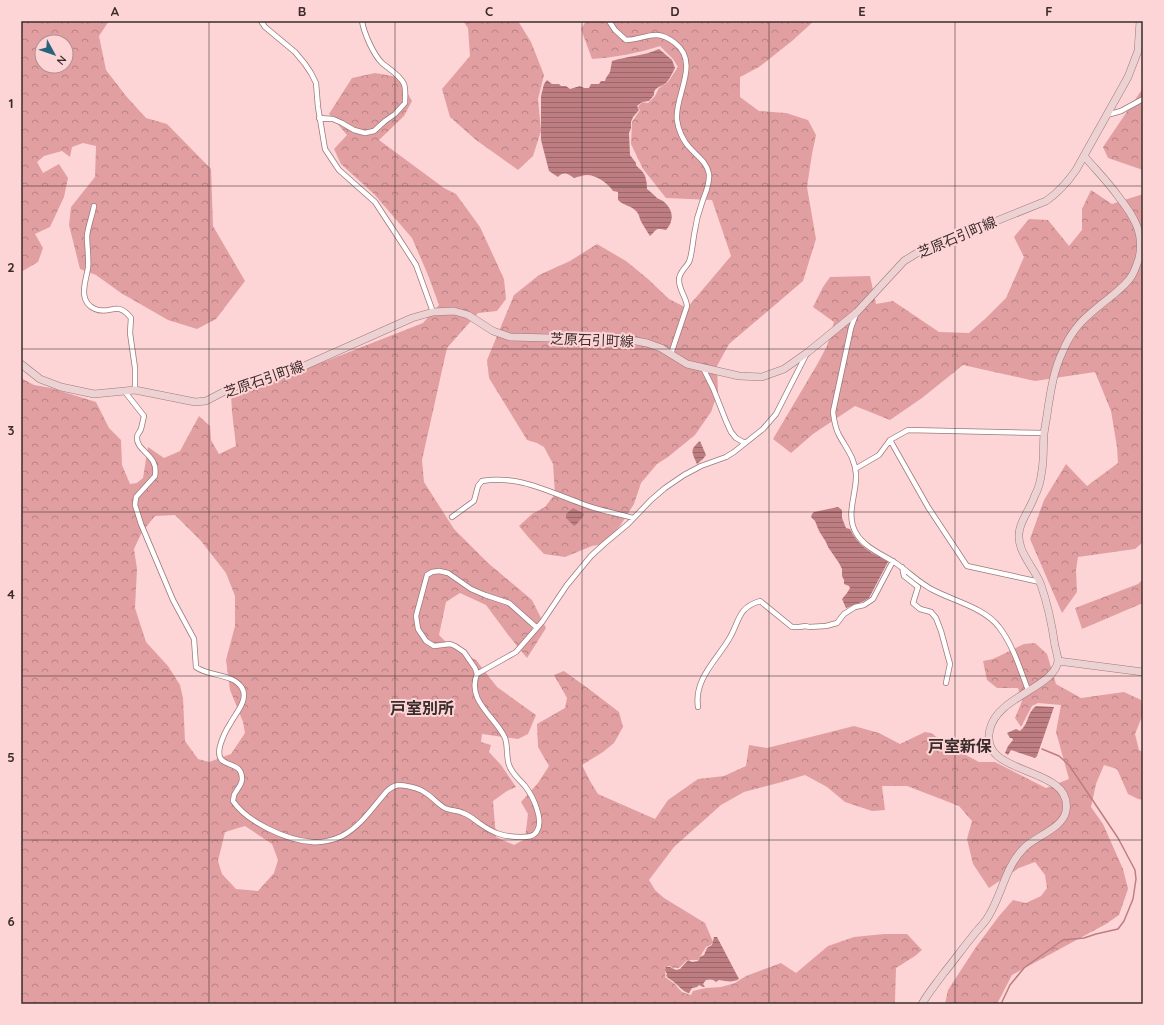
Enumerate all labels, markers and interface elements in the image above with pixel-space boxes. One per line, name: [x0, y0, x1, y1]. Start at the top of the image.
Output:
text: A: [111, 3, 120, 19]
text: B: [298, 3, 306, 19]
text: C: [485, 3, 493, 19]
text: D: [670, 3, 680, 19]
text: E: [858, 3, 866, 19]
text: F: [1045, 3, 1053, 19]
north arrow: [34, 34, 74, 74]
text: N: [54, 53, 70, 68]
text: 1: [8, 95, 14, 111]
street label: 芝原石引町線: [915, 212, 999, 262]
text: 2: [7, 259, 15, 275]
street label: 芝原石引町線: [550, 330, 634, 350]
street label: 芝原石引町線: [221, 357, 307, 401]
text: 3: [8, 422, 15, 438]
text: 4: [7, 586, 15, 602]
district label: 戸室別所: [390, 698, 454, 718]
district label: 戸室新保: [928, 736, 992, 756]
text: 5: [7, 749, 15, 765]
text: 6: [7, 913, 15, 929]

